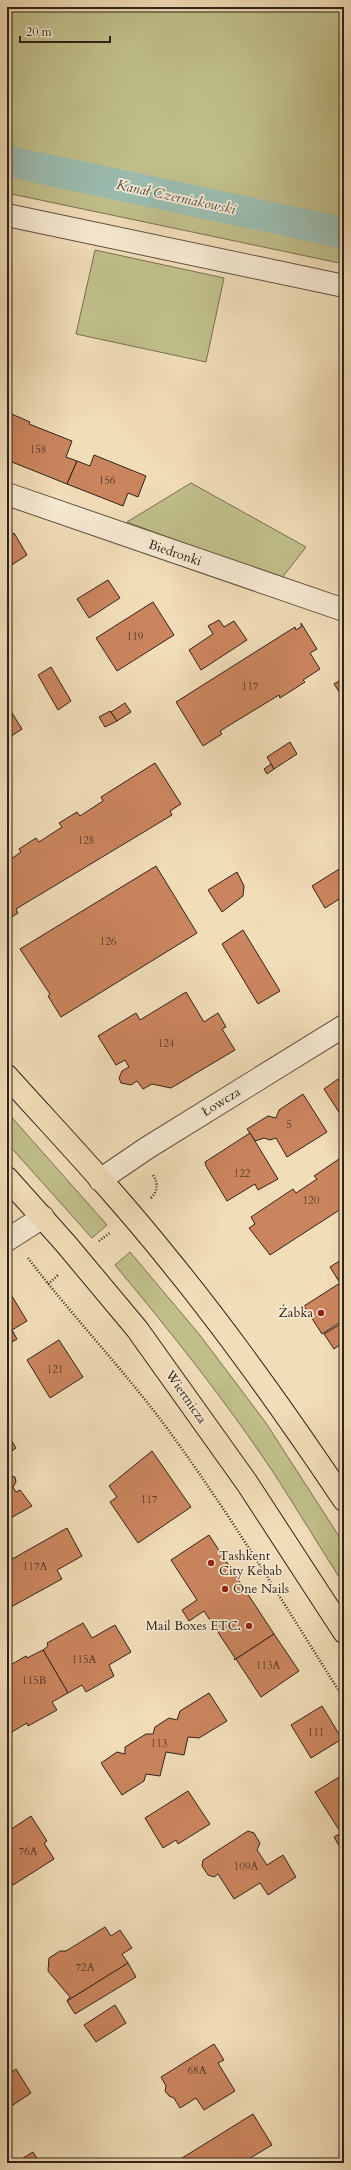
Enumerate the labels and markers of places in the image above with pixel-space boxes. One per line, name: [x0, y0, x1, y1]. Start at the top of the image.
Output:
place label: Żabka: [279, 1304, 313, 1322]
marker: Żabka: [316, 1308, 326, 1318]
place label: Tashkent City Kebab: [219, 1547, 282, 1580]
marker: Tashkent City Kebab: [206, 1558, 216, 1568]
place label: One Nails: [233, 1580, 289, 1598]
marker: One Nails: [220, 1584, 230, 1594]
place label: Mail Boxes ETC.: [146, 1617, 241, 1635]
marker: Mail Boxes ETC.: [244, 1621, 254, 1631]

